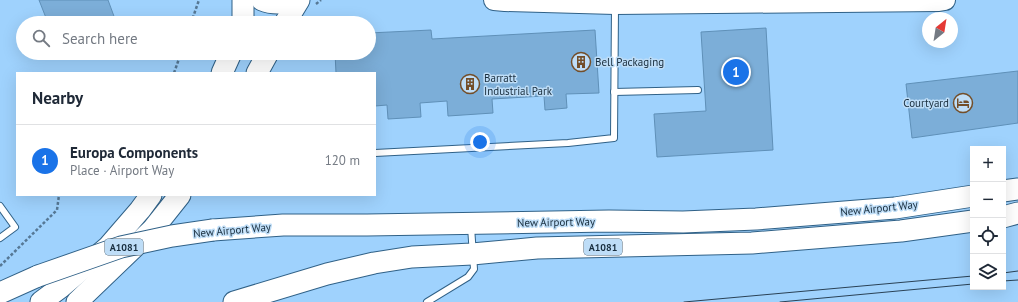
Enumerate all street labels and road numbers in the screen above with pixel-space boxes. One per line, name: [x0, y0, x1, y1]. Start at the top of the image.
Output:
street label: New Airport Way: [839, 197, 919, 219]
street label: New Airport Way: [517, 214, 596, 230]
street label: New Airport Way: [193, 220, 272, 240]
road number: A1081: [105, 239, 143, 255]
road number: A1081: [584, 239, 622, 255]

